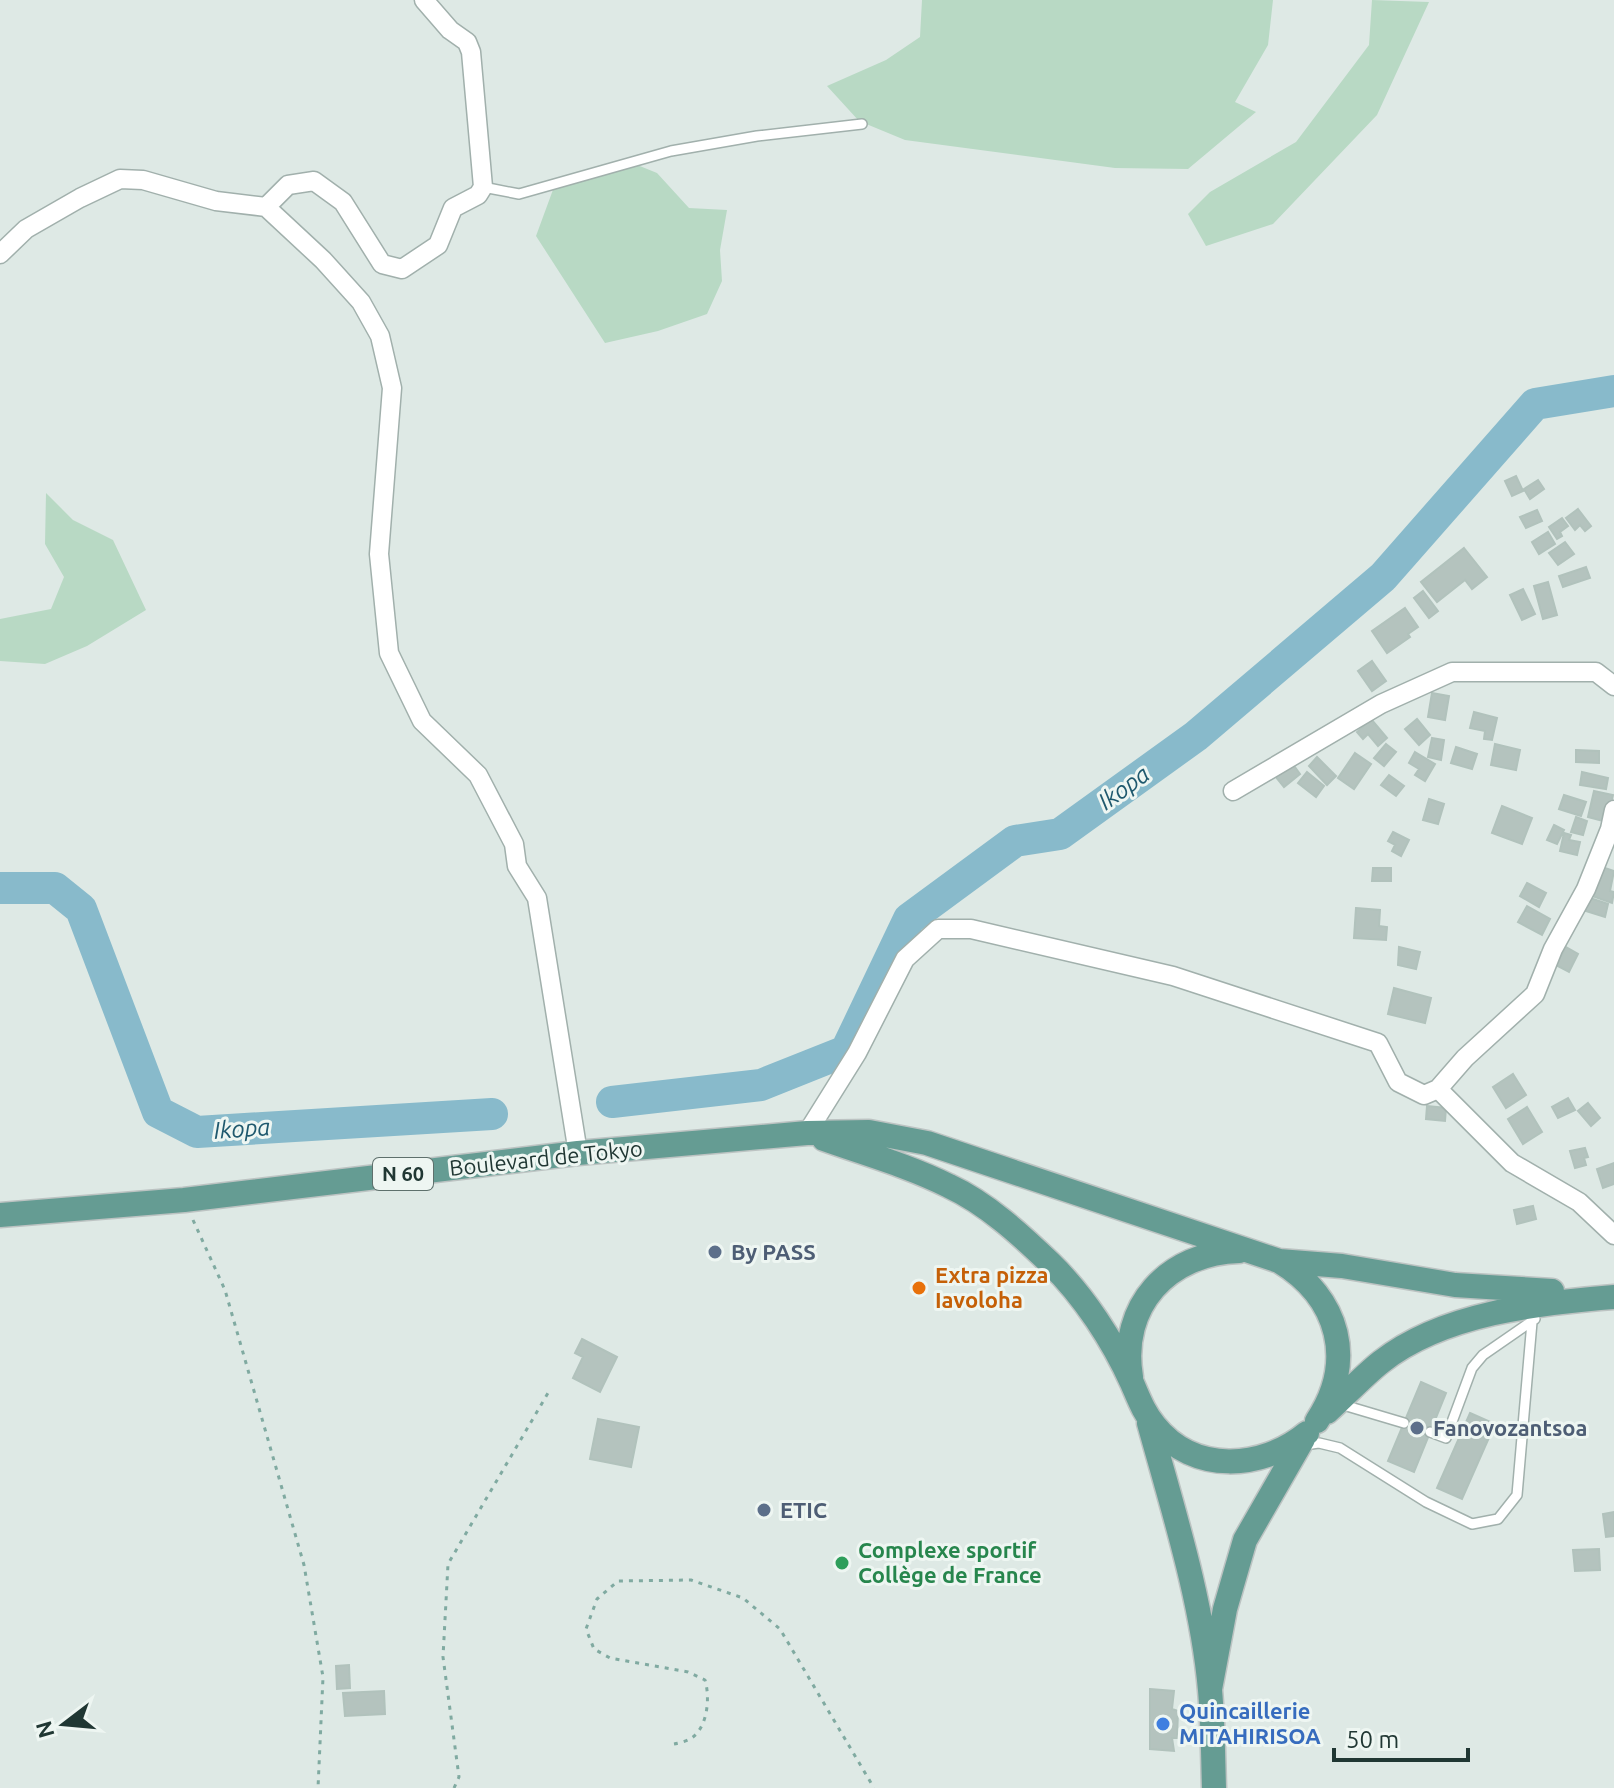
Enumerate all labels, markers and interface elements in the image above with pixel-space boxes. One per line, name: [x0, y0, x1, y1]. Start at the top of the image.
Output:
water label: Ikopa: [1093, 760, 1155, 815]
water label: Ikopa: [213, 1113, 271, 1144]
street label: Boulevard de Tokyo: [448, 1135, 644, 1180]
road number: N 60: [373, 1158, 433, 1190]
place label: By PASS: [731, 1239, 816, 1264]
marker: By PASS: [706, 1243, 724, 1261]
place label: Extra pizza Iavoloha: [935, 1262, 1048, 1312]
marker: Extra pizza Iavoloha: [910, 1279, 928, 1297]
place label: Fanovozantsoa: [1433, 1415, 1588, 1440]
marker: Fanovozantsoa: [1408, 1419, 1426, 1437]
place label: ETIC: [780, 1497, 827, 1522]
marker: ETIC: [755, 1501, 773, 1519]
place label: Complexe sportif Collège de France: [858, 1537, 1042, 1587]
marker: Complexe sportif Collège de France: [833, 1554, 851, 1572]
north arrow: [24, 1684, 104, 1764]
place label: Quincaillerie MITAHIRISOA: [1179, 1698, 1321, 1748]
scale bar: [1334, 1712, 1468, 1762]
marker: Quincaillerie MITAHIRISOA: [1154, 1715, 1172, 1733]
text: N: [30, 1718, 59, 1741]
text: 50 m: [1346, 1726, 1399, 1753]

